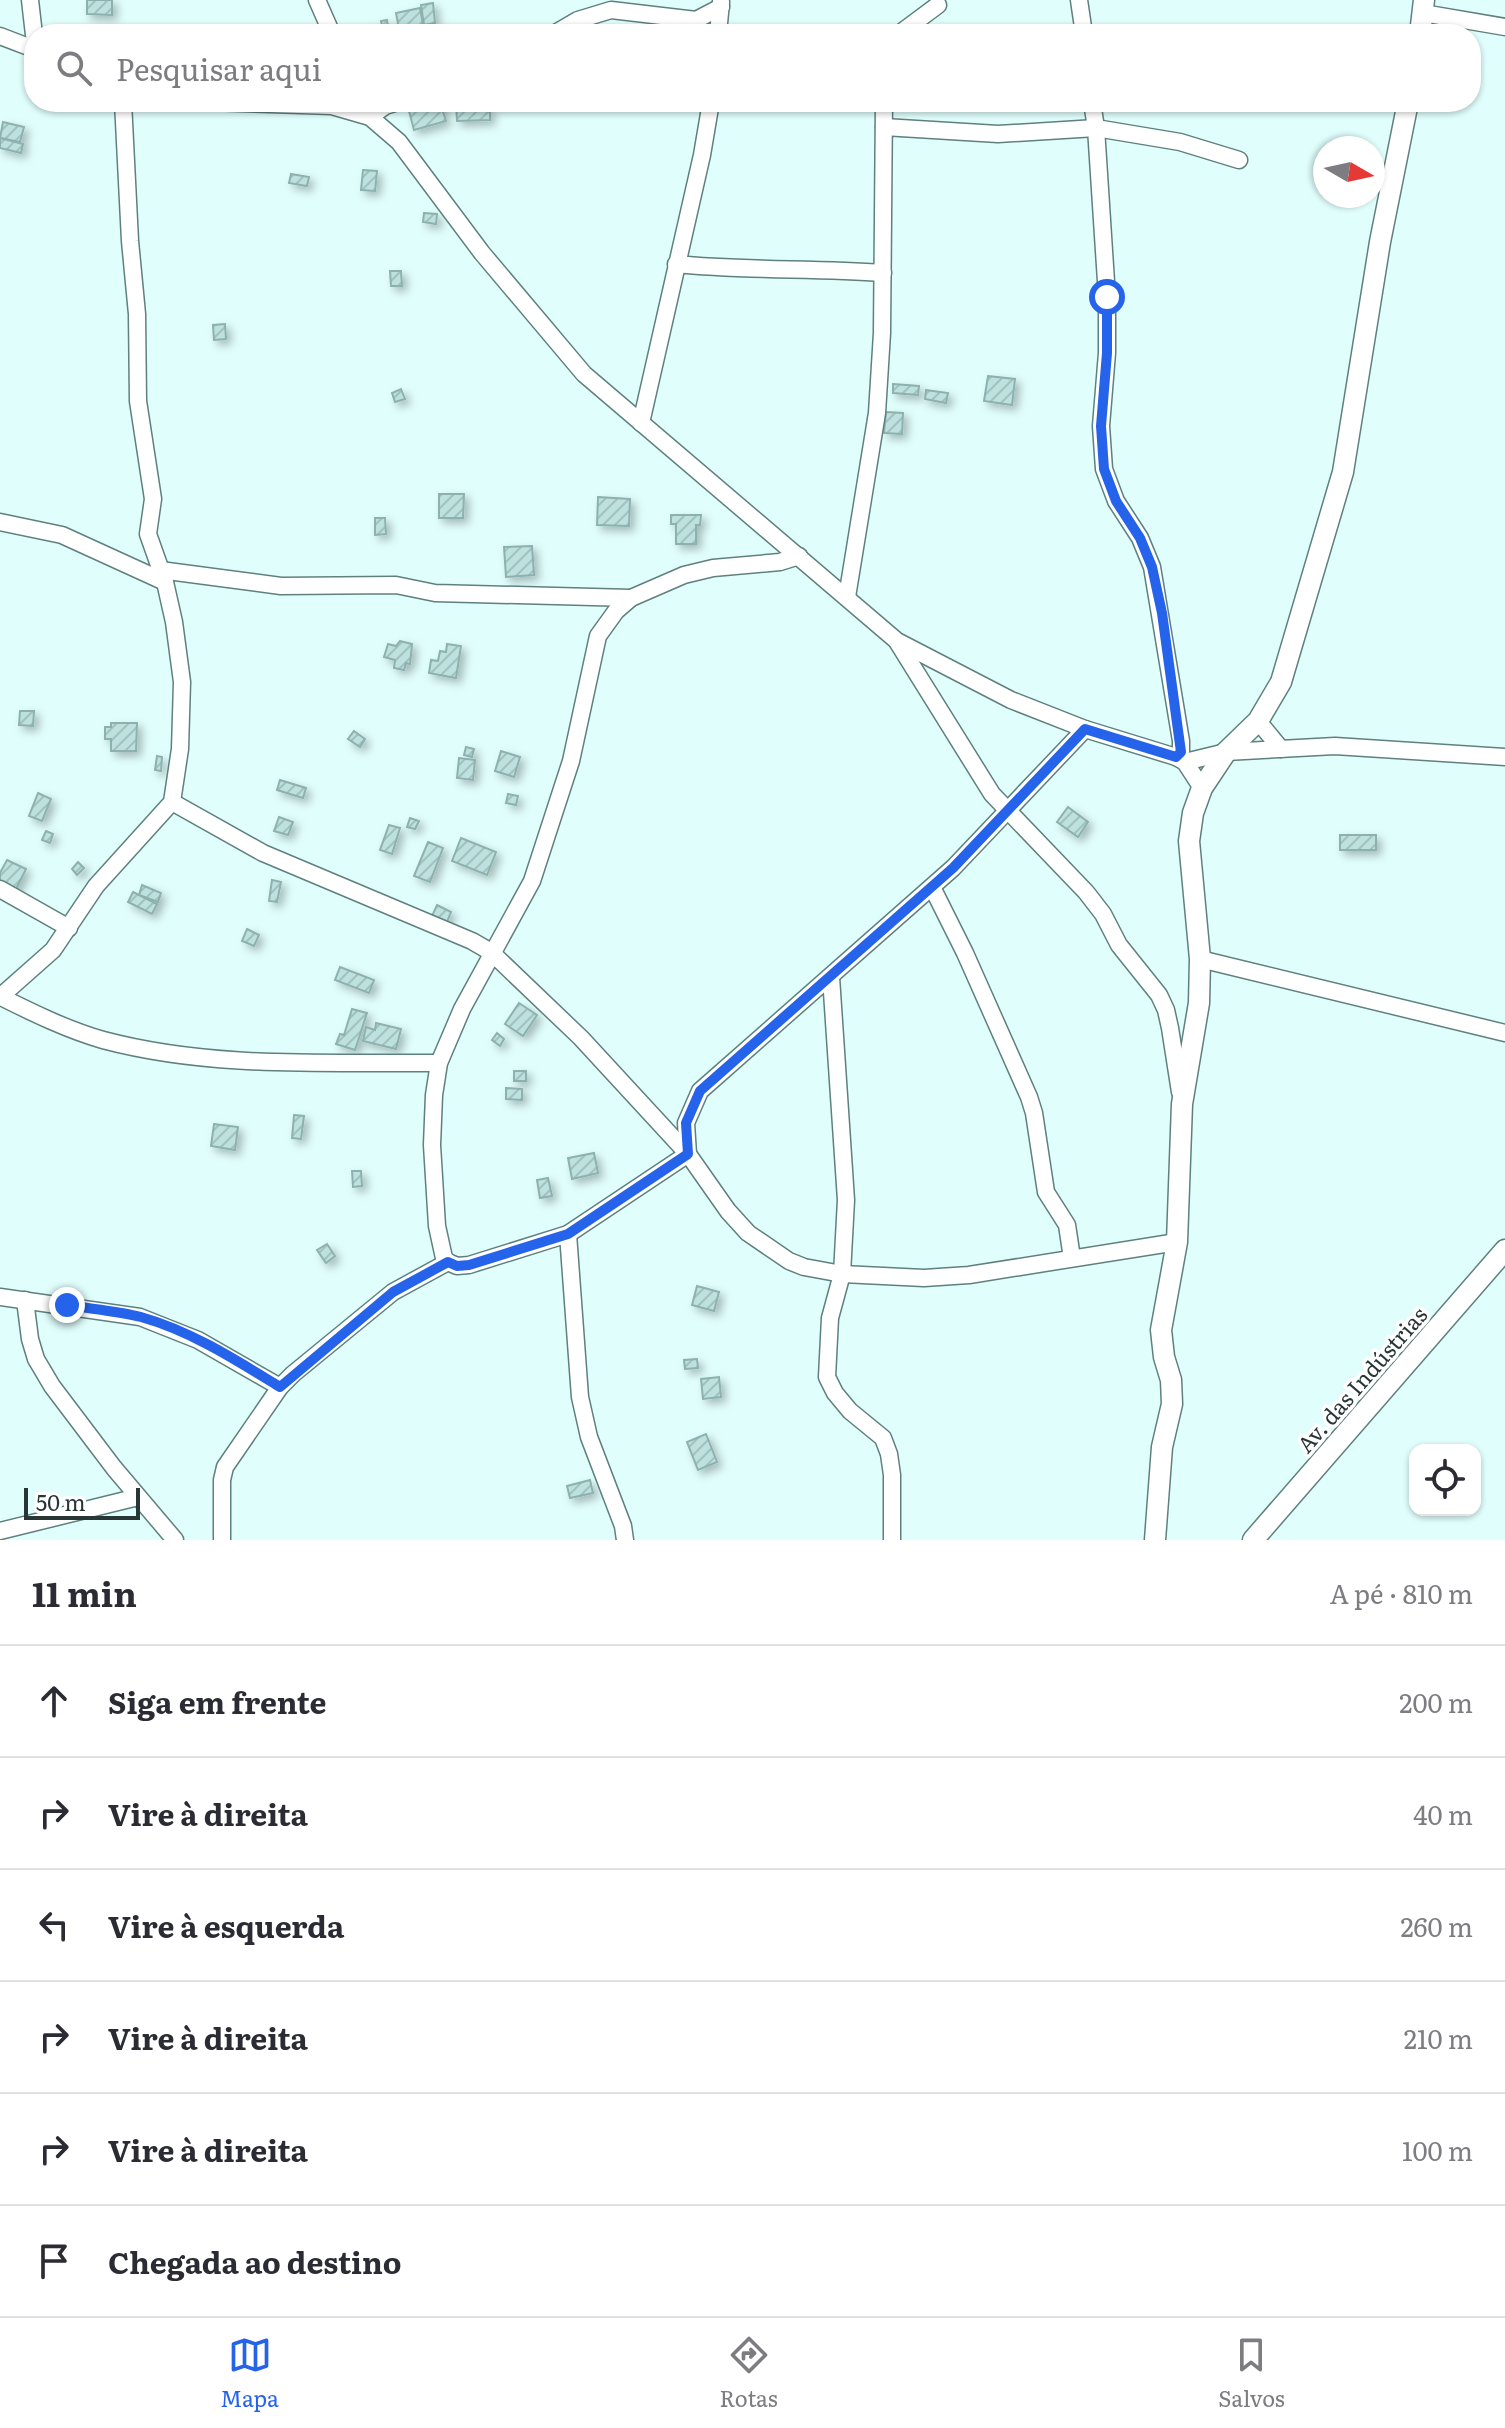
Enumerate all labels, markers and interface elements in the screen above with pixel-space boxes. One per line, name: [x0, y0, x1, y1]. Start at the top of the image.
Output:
search box: [24, 24, 1481, 112]
icon: search: [52, 46, 96, 90]
text: Pesquisar aqui: [116, 46, 322, 90]
north arrow: [1313, 136, 1385, 208]
route start: [1089, 279, 1125, 315]
route end: [49, 1287, 85, 1323]
street label: Av. das Indústrias: [1288, 1299, 1434, 1459]
map controls: [1409, 1444, 1481, 1516]
button: locate: [1409, 1444, 1481, 1516]
scale bar: [24, 1484, 140, 1520]
text: 50 m: [36, 1485, 86, 1518]
text: 11 min: [32, 1567, 137, 1617]
text: A pé · 810 m: [1330, 1573, 1473, 1612]
icon: ahead: [32, 1679, 76, 1723]
text: Siga em frente: [108, 1679, 327, 1723]
text: 200 m: [1399, 1682, 1473, 1721]
icon: right: [32, 1791, 76, 1835]
text: Vire à direita: [108, 1791, 308, 1835]
text: 40 m: [1413, 1794, 1473, 1833]
icon: left: [32, 1903, 76, 1947]
text: Vire à esquerda: [108, 1903, 344, 1947]
text: 260 m: [1400, 1906, 1473, 1945]
icon: right: [32, 2015, 76, 2059]
text: Vire à direita: [108, 2015, 308, 2059]
text: 210 m: [1404, 2018, 1473, 2057]
icon: right: [32, 2127, 76, 2171]
text: Vire à direita: [108, 2127, 308, 2171]
text: 100 m: [1402, 2130, 1473, 2169]
icon: arrive: [32, 2239, 76, 2283]
text: Chegada ao destino: [108, 2239, 401, 2283]
tab: Mapa: [220, 2333, 279, 2414]
tab: Rotas: [720, 2333, 778, 2414]
tab: Salvos: [1218, 2333, 1285, 2414]

